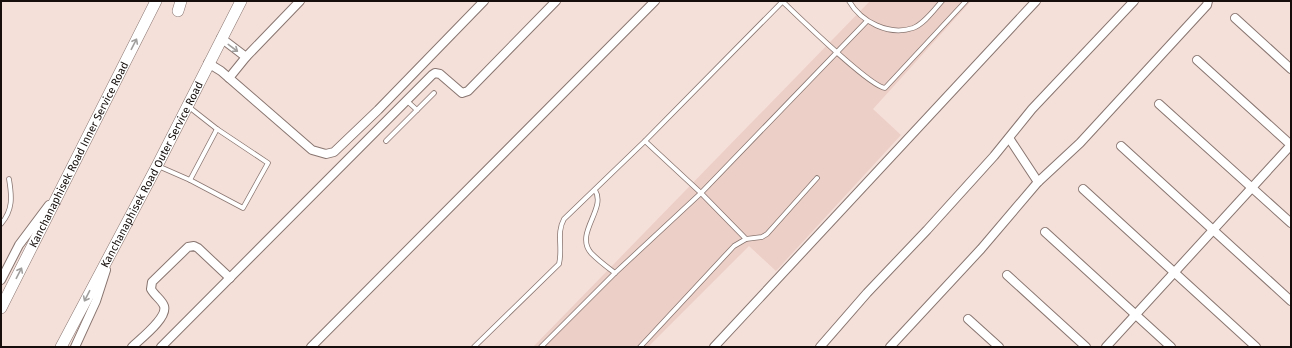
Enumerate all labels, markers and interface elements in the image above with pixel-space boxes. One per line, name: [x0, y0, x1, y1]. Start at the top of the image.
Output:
one-way arrow: [131, 39, 138, 51]
one-way arrow: [228, 43, 239, 52]
street label: Kanchanaphisek Road Inner Service Road: [26, 59, 131, 250]
street label: Kanchanaphisek Road Outer Service Road: [98, 79, 206, 270]
one-way arrow: [15, 267, 23, 279]
one-way arrow: [83, 290, 90, 302]

